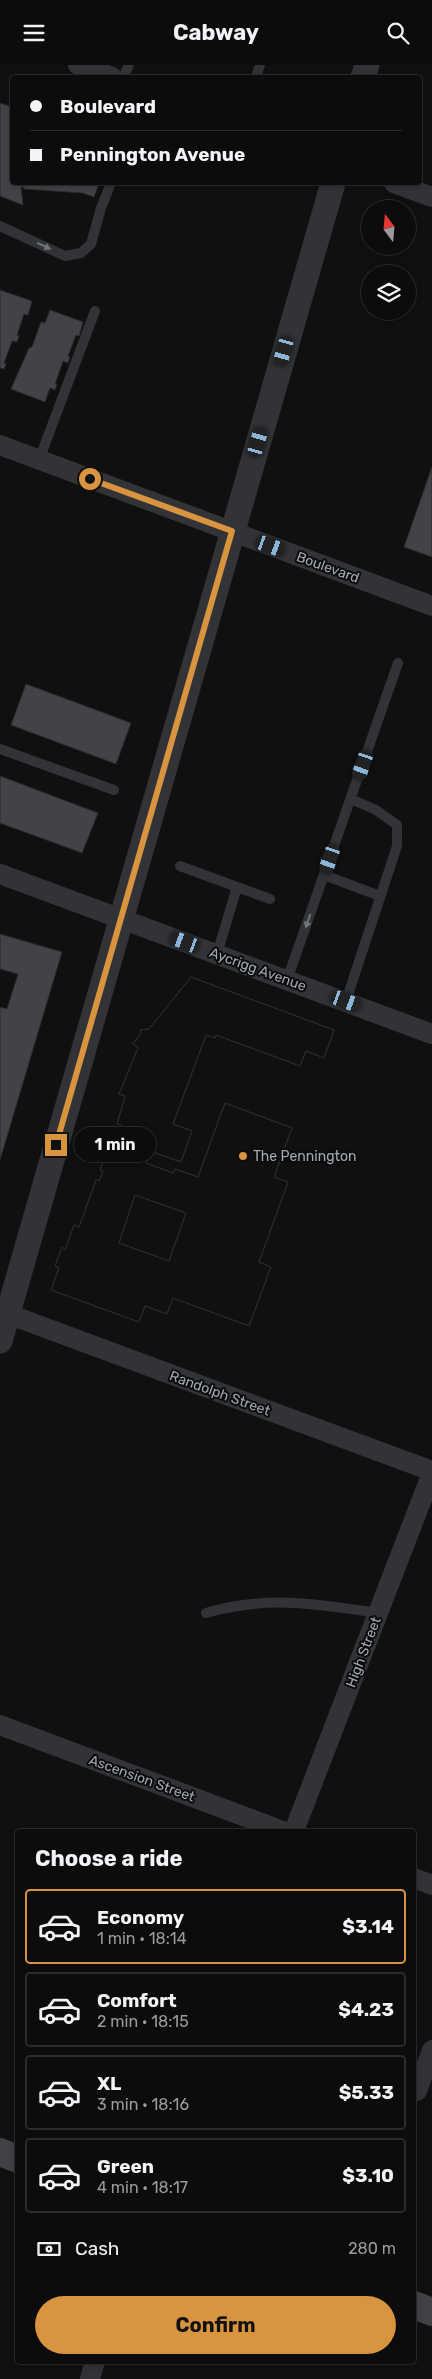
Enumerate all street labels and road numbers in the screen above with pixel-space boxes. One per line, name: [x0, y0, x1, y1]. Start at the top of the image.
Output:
street label: Boulevard: [294, 548, 362, 587]
street label: Aycrigg Avenue: [207, 944, 309, 995]
street label: Randolph Street: [167, 1367, 273, 1420]
street label: High Street: [342, 1614, 385, 1690]
street label: Ascension Street: [87, 1751, 198, 1806]

